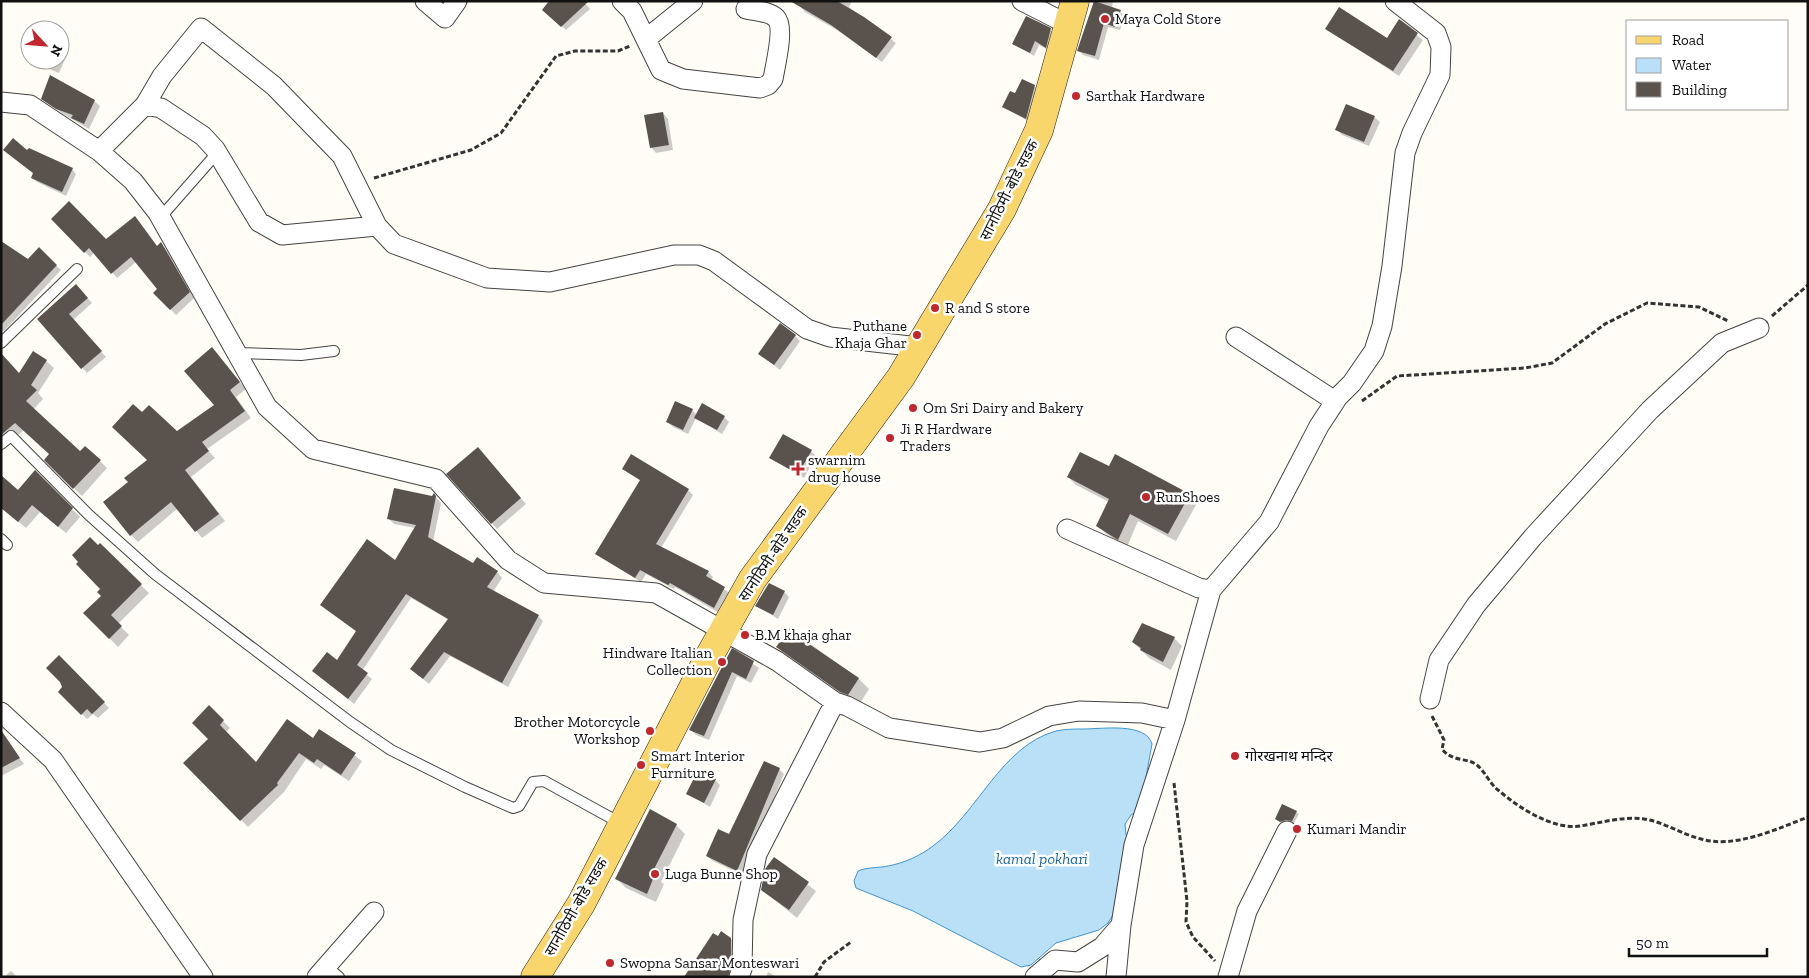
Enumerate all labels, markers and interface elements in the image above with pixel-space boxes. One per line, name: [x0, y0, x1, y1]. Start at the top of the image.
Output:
place label: Maya Cold Store: [1115, 10, 1221, 28]
marker: Maya Cold Store: [1099, 13, 1111, 25]
north arrow: [20, 20, 70, 70]
legend: [1626, 20, 1789, 110]
text: Road: [1672, 31, 1705, 49]
text: N: [46, 42, 66, 59]
text: Water: [1672, 56, 1712, 74]
text: Building: [1672, 81, 1727, 99]
place label: Sarthak Hardware: [1086, 87, 1205, 105]
marker: Sarthak Hardware: [1070, 90, 1082, 102]
street label: सानोठिमी-बोडे सडक: [976, 136, 1042, 243]
place label: R and S store: [945, 299, 1030, 317]
marker: R and S store: [929, 302, 941, 314]
place label: Puthane Khaja Ghar: [835, 317, 907, 352]
marker: Puthane Khaja Ghar: [911, 329, 923, 341]
place label: Om Sri Dairy and Bakery: [923, 399, 1084, 417]
marker: Om Sri Dairy and Bakery: [907, 402, 919, 414]
place label: Ji R Hardware Traders: [900, 420, 992, 455]
marker: Ji R Hardware Traders: [884, 432, 896, 444]
place label: swarnim drug house: [808, 451, 881, 486]
marker: swarnim drug house: [792, 463, 804, 475]
place label: RunShoes: [1156, 488, 1220, 506]
marker: RunShoes: [1140, 491, 1152, 503]
street label: सानोठिमी-बोडे सडक: [735, 503, 812, 605]
place label: B.M khaja ghar: [755, 626, 852, 644]
marker: B.M khaja ghar: [739, 629, 751, 641]
place label: Hindware Italian Collection: [603, 644, 712, 679]
marker: Hindware Italian Collection: [716, 656, 728, 668]
place label: Brother Motorcycle Workshop: [514, 713, 640, 748]
marker: Brother Motorcycle Workshop: [644, 725, 656, 737]
place label: Smart Interior Furniture: [651, 747, 745, 782]
place label: गोरखनाथ मन्दिर: [1245, 747, 1333, 765]
marker: गोरखनाथ मन्दिर: [1229, 750, 1241, 762]
marker: Smart Interior Furniture: [635, 759, 647, 771]
place label: Kumari Mandir: [1307, 820, 1407, 838]
marker: Kumari Mandir: [1291, 823, 1303, 835]
water label: kamal pokhari: [996, 849, 1088, 868]
street label: सानोठिमी-बोडे सडक: [541, 854, 612, 959]
place label: Luga Bunne Shop: [665, 865, 778, 883]
marker: Luga Bunne Shop: [649, 868, 661, 880]
scale bar: [1629, 926, 1766, 958]
text: 50 m: [1636, 934, 1669, 952]
place label: Swopna Sansar Monteswari: [620, 954, 799, 972]
marker: Swopna Sansar Monteswari: [604, 957, 616, 969]

